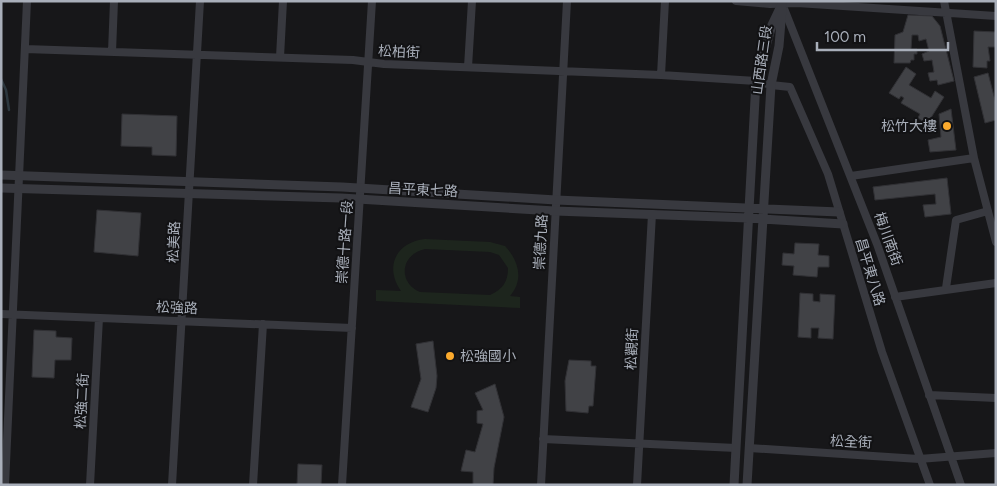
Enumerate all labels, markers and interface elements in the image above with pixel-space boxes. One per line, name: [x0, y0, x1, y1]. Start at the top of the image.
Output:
scale bar: [817, 20, 948, 52]
street label: 山西路三段: [749, 24, 775, 96]
text: 100 m: [824, 28, 866, 46]
street label: 松柏街: [378, 42, 420, 62]
place label: 松竹大樓: [881, 118, 937, 135]
marker: 松竹大樓: [941, 120, 953, 132]
street label: 昌平東七路: [388, 180, 458, 200]
street label: 崇德十路一段: [334, 200, 356, 284]
street label: 梅川南街: [870, 210, 906, 268]
street label: 崇德九路: [531, 214, 551, 270]
street label: 松美路: [164, 221, 184, 263]
street label: 昌平東八路: [852, 236, 888, 308]
street label: 松強路: [156, 299, 198, 317]
street label: 松觀街: [622, 328, 642, 370]
place label: 松強國小: [460, 348, 516, 365]
marker: 松強國小: [444, 350, 456, 362]
street label: 松強二街: [72, 373, 92, 429]
street label: 松全街: [830, 432, 872, 452]

